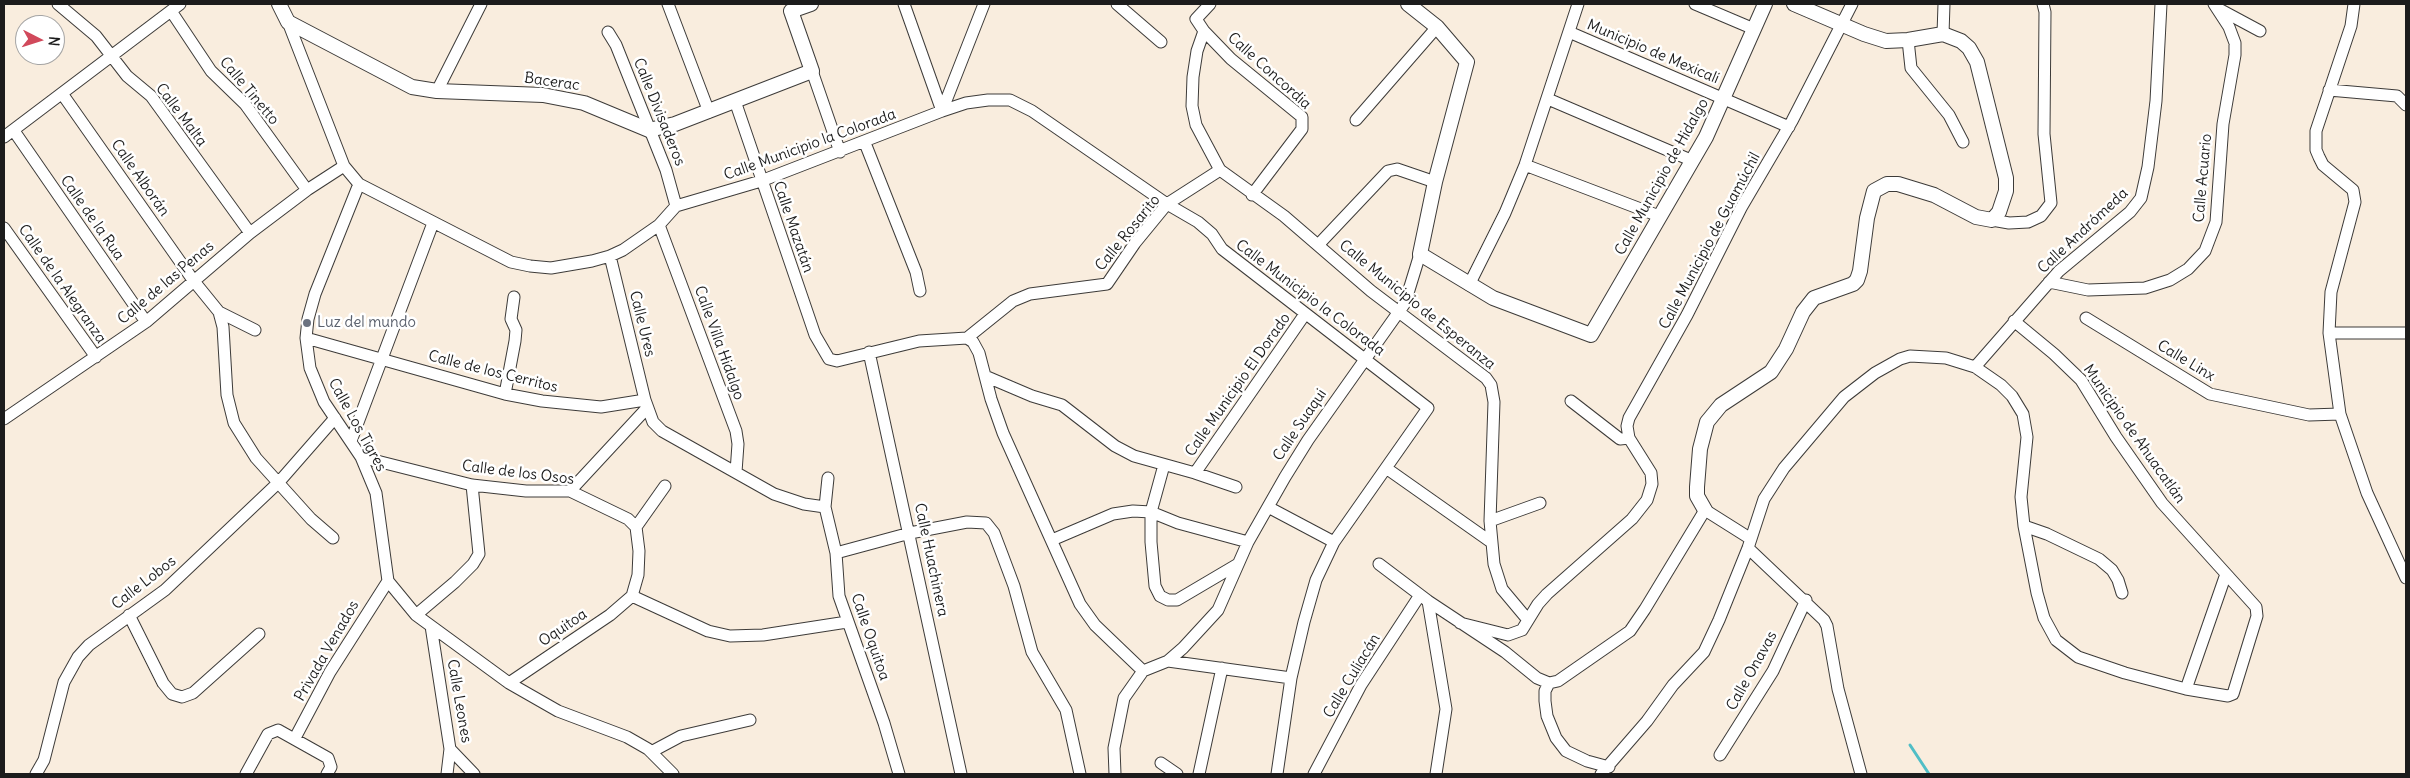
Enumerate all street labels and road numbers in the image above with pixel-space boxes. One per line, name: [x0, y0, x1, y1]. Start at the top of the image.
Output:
street label: Municipio de Mexicali: [1584, 16, 1722, 88]
street label: Calle Concordia: [1224, 29, 1314, 113]
street label: Calle Tinetto: [215, 53, 283, 129]
street label: Calle Divisaderos: [629, 55, 689, 169]
street label: Bacerac: [523, 69, 581, 95]
street label: Calle Malta: [151, 80, 211, 150]
street label: Calle Municipio de Hidalgo: [1611, 95, 1713, 259]
street label: Calle Municipio la Colorada: [722, 105, 898, 185]
street label: Calle Acuario: [2190, 133, 2216, 223]
street label: Calle Alborán: [107, 136, 173, 220]
street label: Calle Municipio de Guamúchil: [1656, 149, 1764, 333]
street label: Calle de la Rua: [56, 172, 128, 264]
street label: Calle Mazatán: [769, 179, 817, 275]
street label: Calle Andrómeda: [2034, 185, 2132, 277]
street label: Calle Rosarito: [1092, 191, 1164, 275]
street label: Calle de la Alegranza: [14, 221, 110, 347]
street label: Calle Municipio la Colorada: [1232, 236, 1388, 360]
street label: Calle Municipio de Esperanza: [1335, 236, 1499, 374]
street label: Calle de las Penas: [114, 238, 218, 328]
street label: Calle Villa Hidalgo: [690, 284, 748, 402]
street label: Calle Ures: [625, 289, 659, 359]
street label: Calle Municipio El Dorado: [1182, 310, 1294, 460]
street label: Calle Linx: [2154, 337, 2218, 385]
street label: Calle de los Cerritos: [426, 347, 560, 397]
street label: Municipio de Ahuacatlán: [2079, 361, 2189, 507]
street label: Calle Los Tigres: [324, 375, 390, 475]
street label: Calle Suaqui: [1269, 386, 1331, 464]
street label: Calle de los Osos: [461, 457, 575, 489]
street label: Calle Huachinera: [910, 502, 952, 618]
street label: Calle Lobos: [108, 552, 180, 614]
street label: Calle Oquitoa: [847, 591, 893, 683]
street label: Privada Venados: [291, 597, 363, 705]
street label: Oquitoa: [536, 605, 590, 651]
street label: Calle Onavas: [1723, 628, 1781, 714]
street label: Calle Culiacán: [1320, 631, 1384, 721]
street label: Calle Leones: [443, 658, 475, 744]

